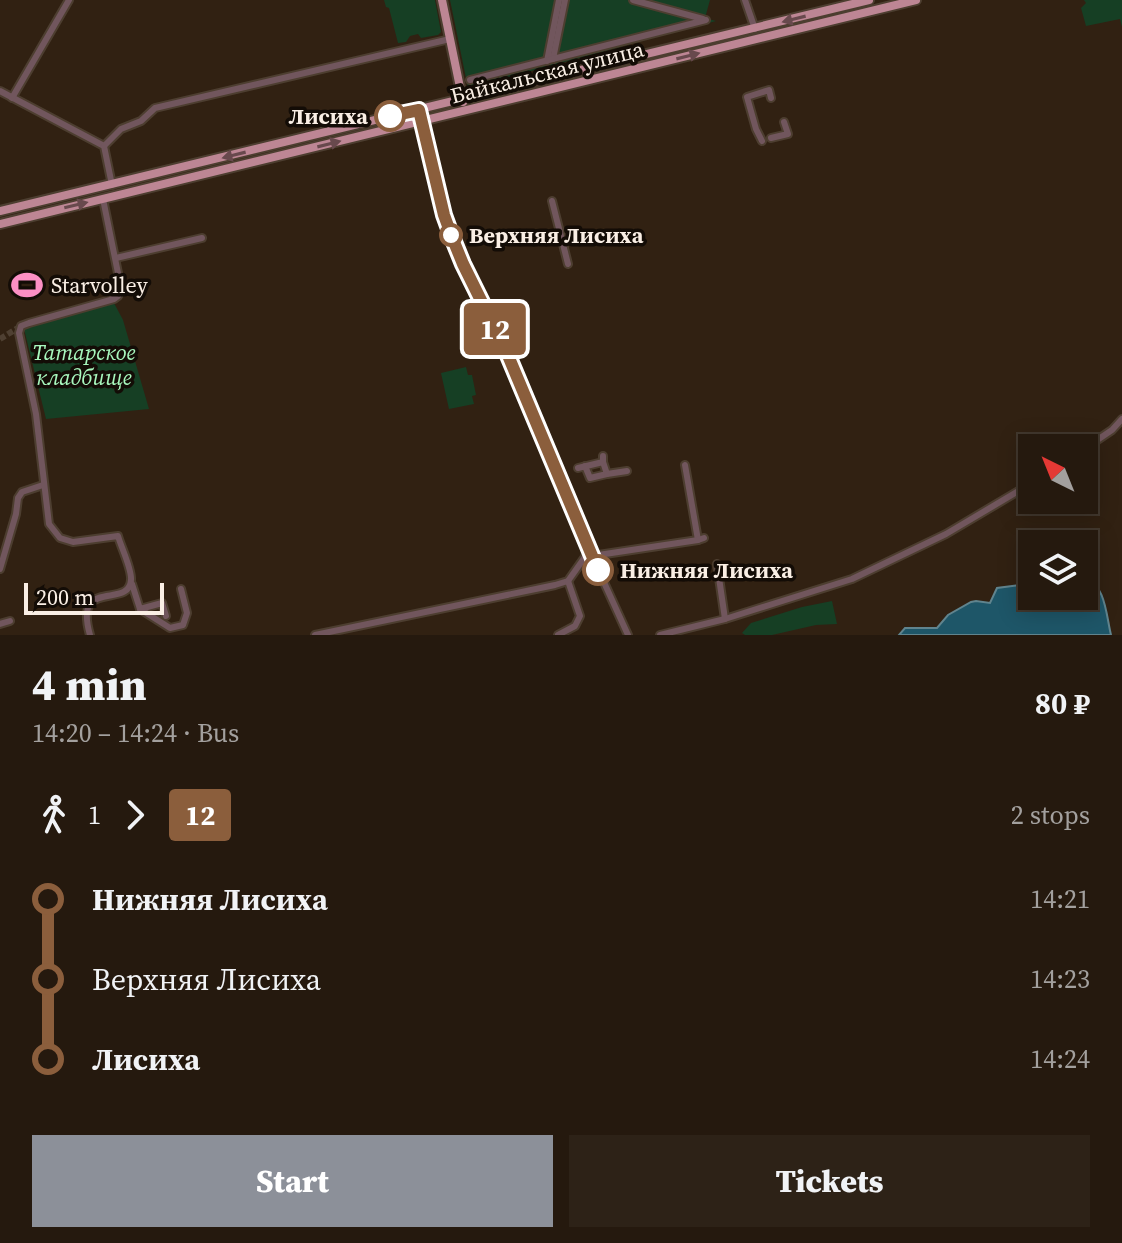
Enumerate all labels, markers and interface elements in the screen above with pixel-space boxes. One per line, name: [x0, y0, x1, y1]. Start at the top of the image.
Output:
one-way arrow: [781, 13, 806, 26]
street label: Байкальская улица: [447, 33, 648, 111]
one-way arrow: [675, 49, 700, 62]
place label: Лисиха: [289, 101, 368, 131]
marker: Лисиха: [375, 101, 405, 131]
one-way arrow: [316, 137, 341, 150]
one-way arrow: [221, 149, 246, 162]
one-way arrow: [63, 199, 88, 211]
place label: Верхняя Лисиха: [469, 220, 644, 250]
marker: Верхняя Лисиха: [440, 224, 462, 246]
sports icon: Starvolley: [10, 268, 44, 302]
place label: Starvolley: [51, 270, 148, 300]
line badge: 12: [459, 303, 531, 355]
text: 12: [480, 310, 510, 348]
park label: Татарское кладбище: [32, 337, 136, 392]
north arrow: [1018, 434, 1098, 514]
map controls: [1018, 434, 1098, 610]
button: layers: [1018, 530, 1098, 610]
marker: Нижняя Лисиха: [583, 555, 613, 585]
place label: Нижняя Лисиха: [620, 555, 793, 585]
scale bar: [24, 579, 164, 615]
text: 200 m: [36, 582, 94, 612]
text: 4 min: [32, 654, 147, 715]
text: 80 ₽: [1035, 683, 1090, 724]
text: 14:20 – 14:24 · Bus: [32, 715, 239, 751]
icon: walk: [32, 793, 76, 837]
icon: forward: [113, 793, 157, 837]
text: 12: [185, 796, 215, 834]
text: 1: [88, 797, 101, 833]
text: 2 stops: [1011, 797, 1090, 833]
text: Нижняя Лисиха: [92, 879, 328, 920]
text: 14:21: [1030, 881, 1090, 917]
text: Верхняя Лисиха: [92, 959, 321, 1000]
text: 14:23: [1030, 961, 1090, 997]
text: Лисиха: [92, 1039, 200, 1080]
text: 14:24: [1030, 1041, 1090, 1077]
button: Start: [32, 1135, 553, 1227]
button: Tickets: [569, 1135, 1090, 1227]

